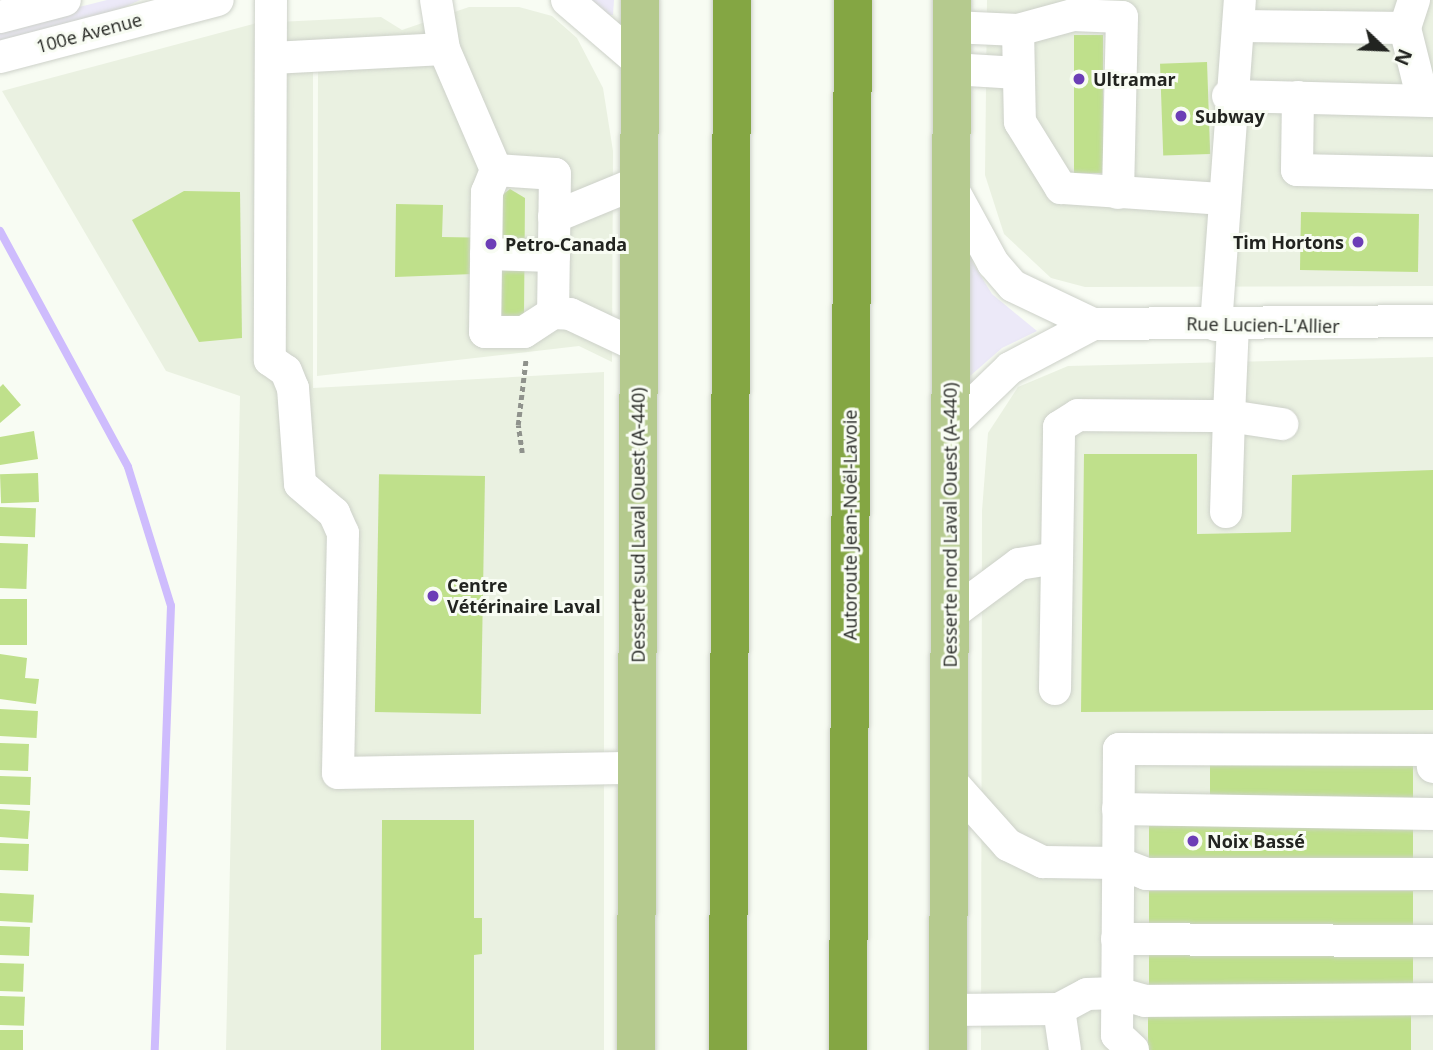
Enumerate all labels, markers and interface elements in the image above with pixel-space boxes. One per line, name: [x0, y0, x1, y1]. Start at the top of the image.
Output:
street label: 100e Avenue: [34, 9, 144, 57]
north arrow: [1349, 14, 1419, 84]
text: N: [1388, 45, 1418, 69]
place label: Ultramar: [1093, 68, 1176, 90]
marker: Ultramar: [1071, 71, 1087, 87]
place label: Subway: [1195, 105, 1265, 127]
marker: Subway: [1173, 108, 1189, 124]
place label: Tim Hortons: [1233, 231, 1344, 253]
place label: Petro-Canada: [505, 233, 627, 255]
marker: Tim Hortons: [1350, 234, 1366, 250]
marker: Petro-Canada: [483, 236, 499, 252]
street label: Rue Lucien-L'Allier: [1186, 313, 1340, 337]
street label: Desserte nord Laval Ouest (A-440): [939, 383, 961, 667]
street label: Desserte sud Laval Ouest (A-440): [627, 387, 649, 663]
street label: Autoroute Jean-Noël-Lavoie: [839, 410, 861, 640]
place label: Centre Vétérinaire Laval: [447, 575, 601, 618]
marker: Centre Vétérinaire Laval: [425, 588, 441, 604]
place label: Noix Bassé: [1207, 830, 1305, 852]
marker: Noix Bassé: [1185, 833, 1201, 849]

